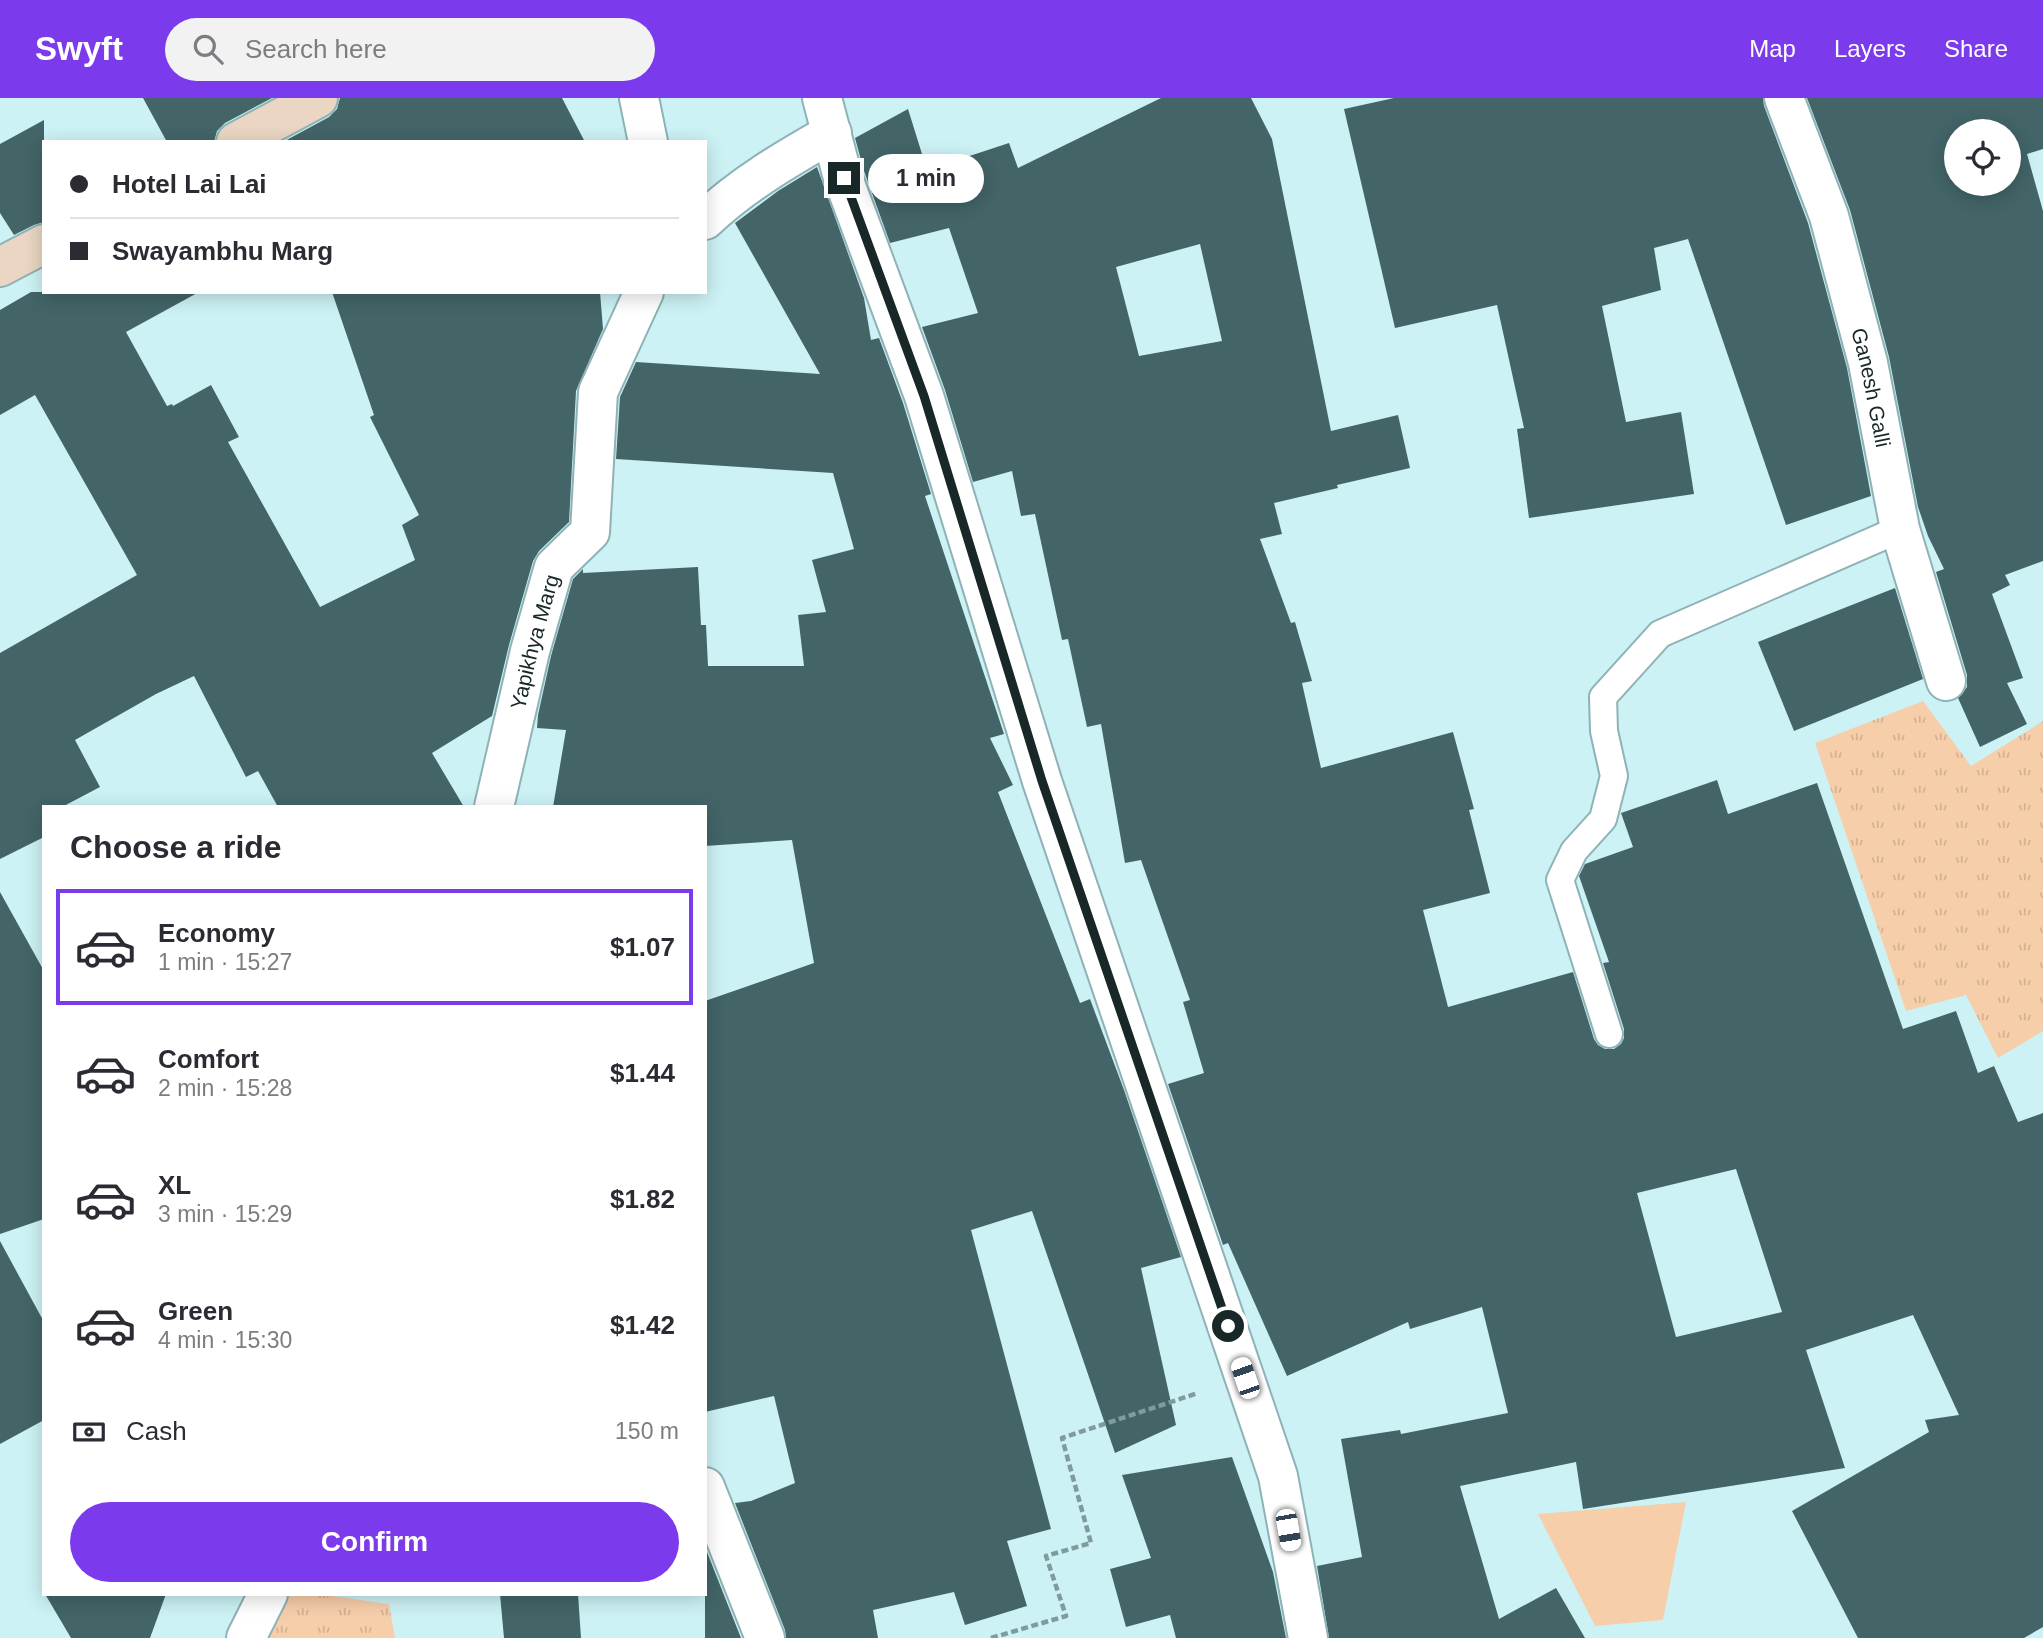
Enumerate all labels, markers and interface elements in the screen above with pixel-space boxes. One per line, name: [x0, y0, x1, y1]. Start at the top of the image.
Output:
search box: [165, 18, 655, 81]
text: Swyft: [35, 30, 123, 67]
icon: search: [189, 30, 227, 68]
text: Search here: [245, 34, 387, 64]
text: Map: [1749, 35, 1796, 62]
text: Layers: [1834, 35, 1906, 62]
text: Share: [1944, 35, 2008, 62]
map controls: [1944, 119, 2021, 196]
button: locate: [1944, 119, 2021, 196]
callout: 1 min: [868, 154, 984, 202]
route end: [828, 162, 860, 194]
text: 1 min: [896, 165, 956, 191]
text: Hotel Lai Lai: [112, 169, 267, 199]
text: Swayambhu Marg: [112, 236, 333, 266]
street label: Ganesh Galli: [1848, 325, 1895, 449]
street label: Yapikhya Marg: [505, 572, 563, 711]
text: Choose a ride: [70, 829, 282, 865]
icon: car: [74, 916, 137, 979]
text: Economy: [158, 918, 275, 948]
text: $1.07: [610, 932, 675, 962]
text: 1 min · 15:27: [158, 949, 292, 975]
icon: car: [74, 1042, 137, 1105]
text: Comfort: [158, 1044, 259, 1074]
text: $1.44: [610, 1058, 675, 1088]
text: 2 min · 15:28: [158, 1075, 292, 1101]
icon: car: [74, 1168, 137, 1231]
text: XL: [158, 1170, 191, 1200]
text: $1.82: [610, 1184, 675, 1214]
text: 3 min · 15:29: [158, 1201, 292, 1227]
icon: car: [74, 1294, 137, 1357]
text: Green: [158, 1296, 233, 1326]
text: $1.42: [610, 1310, 675, 1340]
route start: [1212, 1310, 1244, 1342]
text: 4 min · 15:30: [158, 1327, 292, 1353]
car: [1229, 1355, 1262, 1401]
icon: cash: [70, 1413, 108, 1451]
text: Cash: [126, 1416, 187, 1446]
text: 150 m: [615, 1418, 679, 1444]
button: Confirm: [70, 1502, 679, 1582]
car: [1275, 1507, 1302, 1553]

